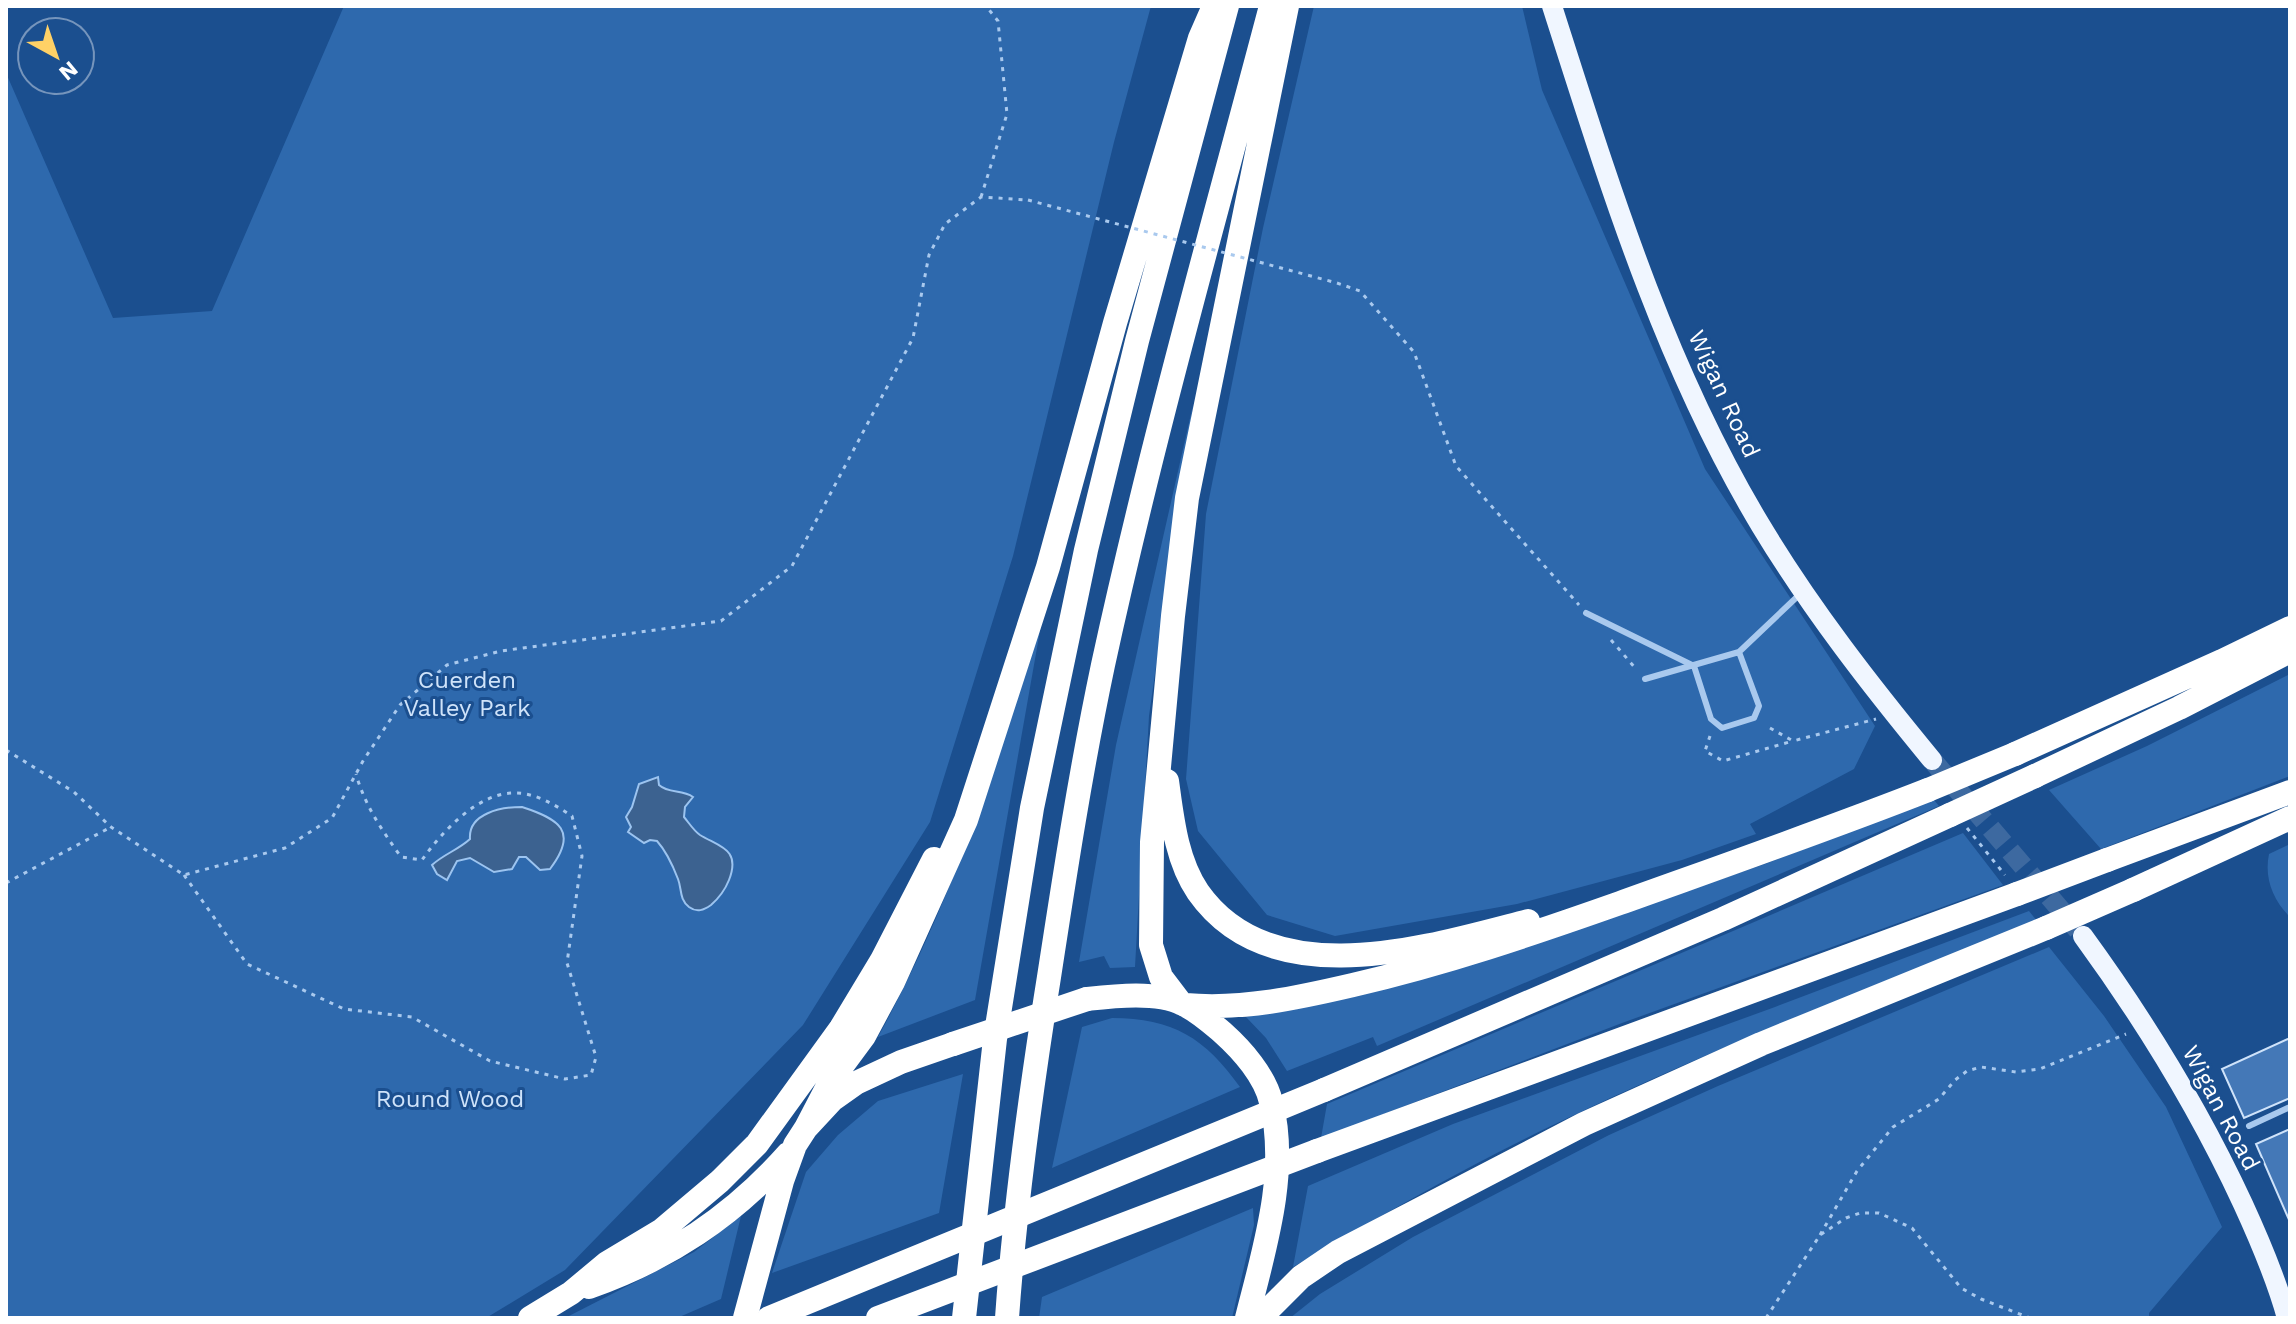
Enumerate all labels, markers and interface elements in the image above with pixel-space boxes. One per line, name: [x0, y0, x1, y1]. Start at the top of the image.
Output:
north arrow: [16, 16, 96, 96]
text: N: [54, 56, 83, 86]
street label: Wigan Road: [1682, 326, 1766, 462]
park label: Cuerden Valley Park: [403, 666, 531, 722]
street label: Wigan Road: [2176, 1041, 2266, 1175]
park label: Round Wood: [376, 1085, 524, 1113]

